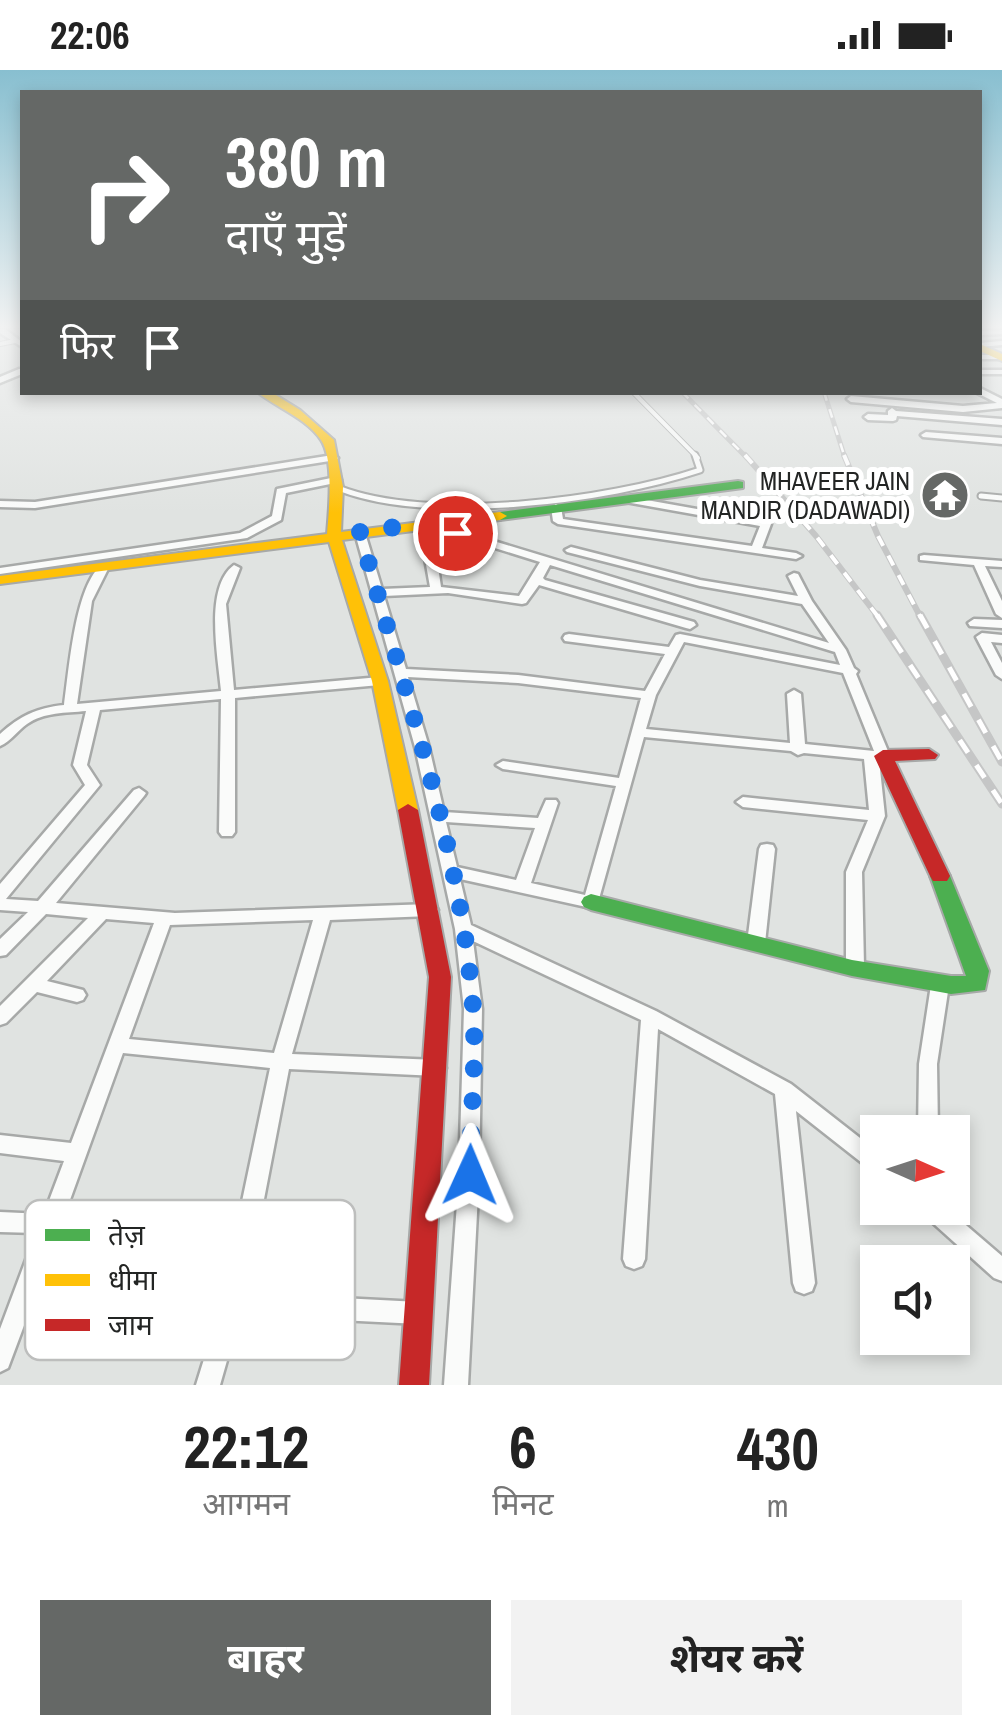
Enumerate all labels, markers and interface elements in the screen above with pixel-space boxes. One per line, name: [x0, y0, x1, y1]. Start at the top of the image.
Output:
text: 22:06: [50, 10, 130, 61]
text: 380 m: [225, 115, 388, 209]
icon: right: [60, 130, 190, 260]
text: दाएँ मुड़ें: [225, 205, 347, 266]
text: फिर: [60, 320, 115, 371]
icon: arrive: [135, 320, 190, 375]
place label: MHAVEER JAIN MANDIR (DADAWADI): [701, 464, 910, 527]
temple icon: MHAVEER JAIN MANDIR (DADAWADI): [919, 469, 971, 521]
pin: [413, 491, 498, 576]
icon: arrive: [428, 506, 483, 561]
north arrow: [860, 1115, 970, 1225]
map controls: [860, 1115, 970, 1355]
position arrow: [418, 1123, 522, 1227]
legend: [25, 1200, 355, 1360]
text: तेज़: [108, 1216, 146, 1254]
button: sound: [860, 1245, 970, 1355]
text: धीमा: [108, 1261, 157, 1299]
text: जाम: [108, 1306, 154, 1344]
text: 22:12: [183, 1406, 309, 1487]
text: 6: [509, 1406, 537, 1487]
text: 430: [737, 1408, 819, 1489]
text: आगमन: [202, 1482, 290, 1525]
text: मिनट: [492, 1482, 554, 1525]
text: m: [767, 1484, 789, 1527]
button: बाहर: [40, 1600, 491, 1715]
button: शेयर करें: [511, 1600, 962, 1715]

